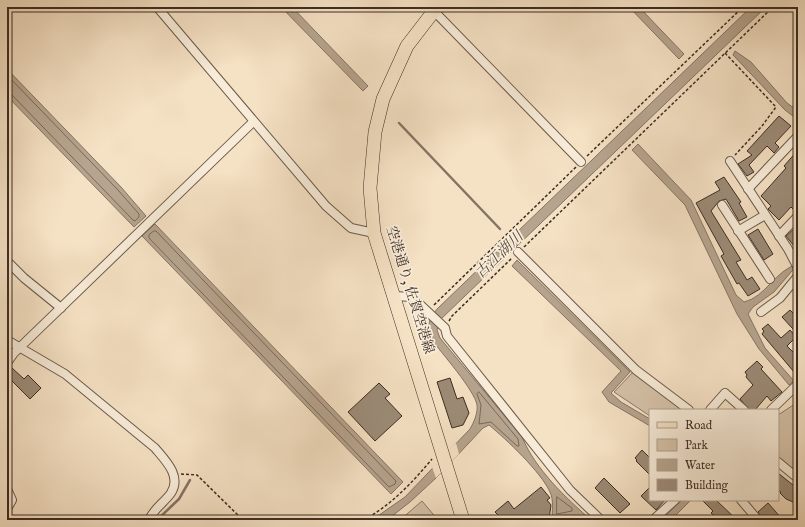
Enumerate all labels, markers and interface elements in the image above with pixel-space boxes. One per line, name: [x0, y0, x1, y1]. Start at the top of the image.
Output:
street label: 空港通り, 佐賀空港線: [382, 224, 438, 356]
water label: 古江湖川: [471, 226, 529, 283]
legend: [649, 409, 779, 501]
text: Road: [685, 418, 713, 433]
text: Park: [685, 438, 708, 453]
text: Water: [685, 458, 716, 473]
text: Building: [685, 478, 729, 493]

